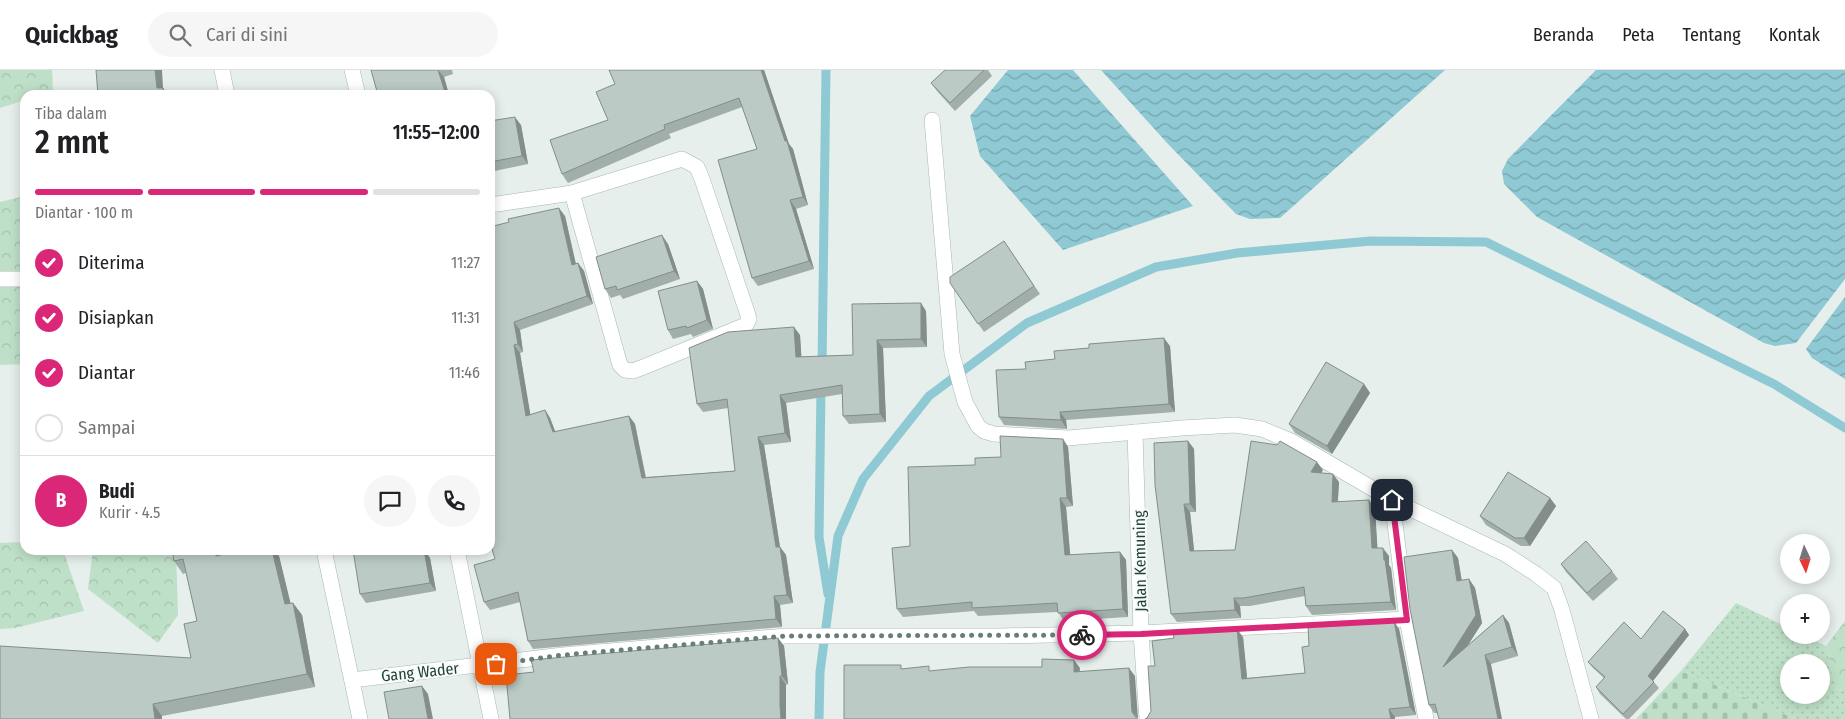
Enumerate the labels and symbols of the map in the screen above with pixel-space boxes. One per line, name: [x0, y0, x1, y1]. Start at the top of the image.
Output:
pin: [1371, 479, 1413, 521]
street label: Jalan Kemuning: [1130, 510, 1150, 612]
north arrow: [1780, 534, 1830, 584]
courier: [1057, 610, 1107, 660]
pin: [475, 643, 517, 685]
street label: Gang Wader: [380, 658, 460, 686]

